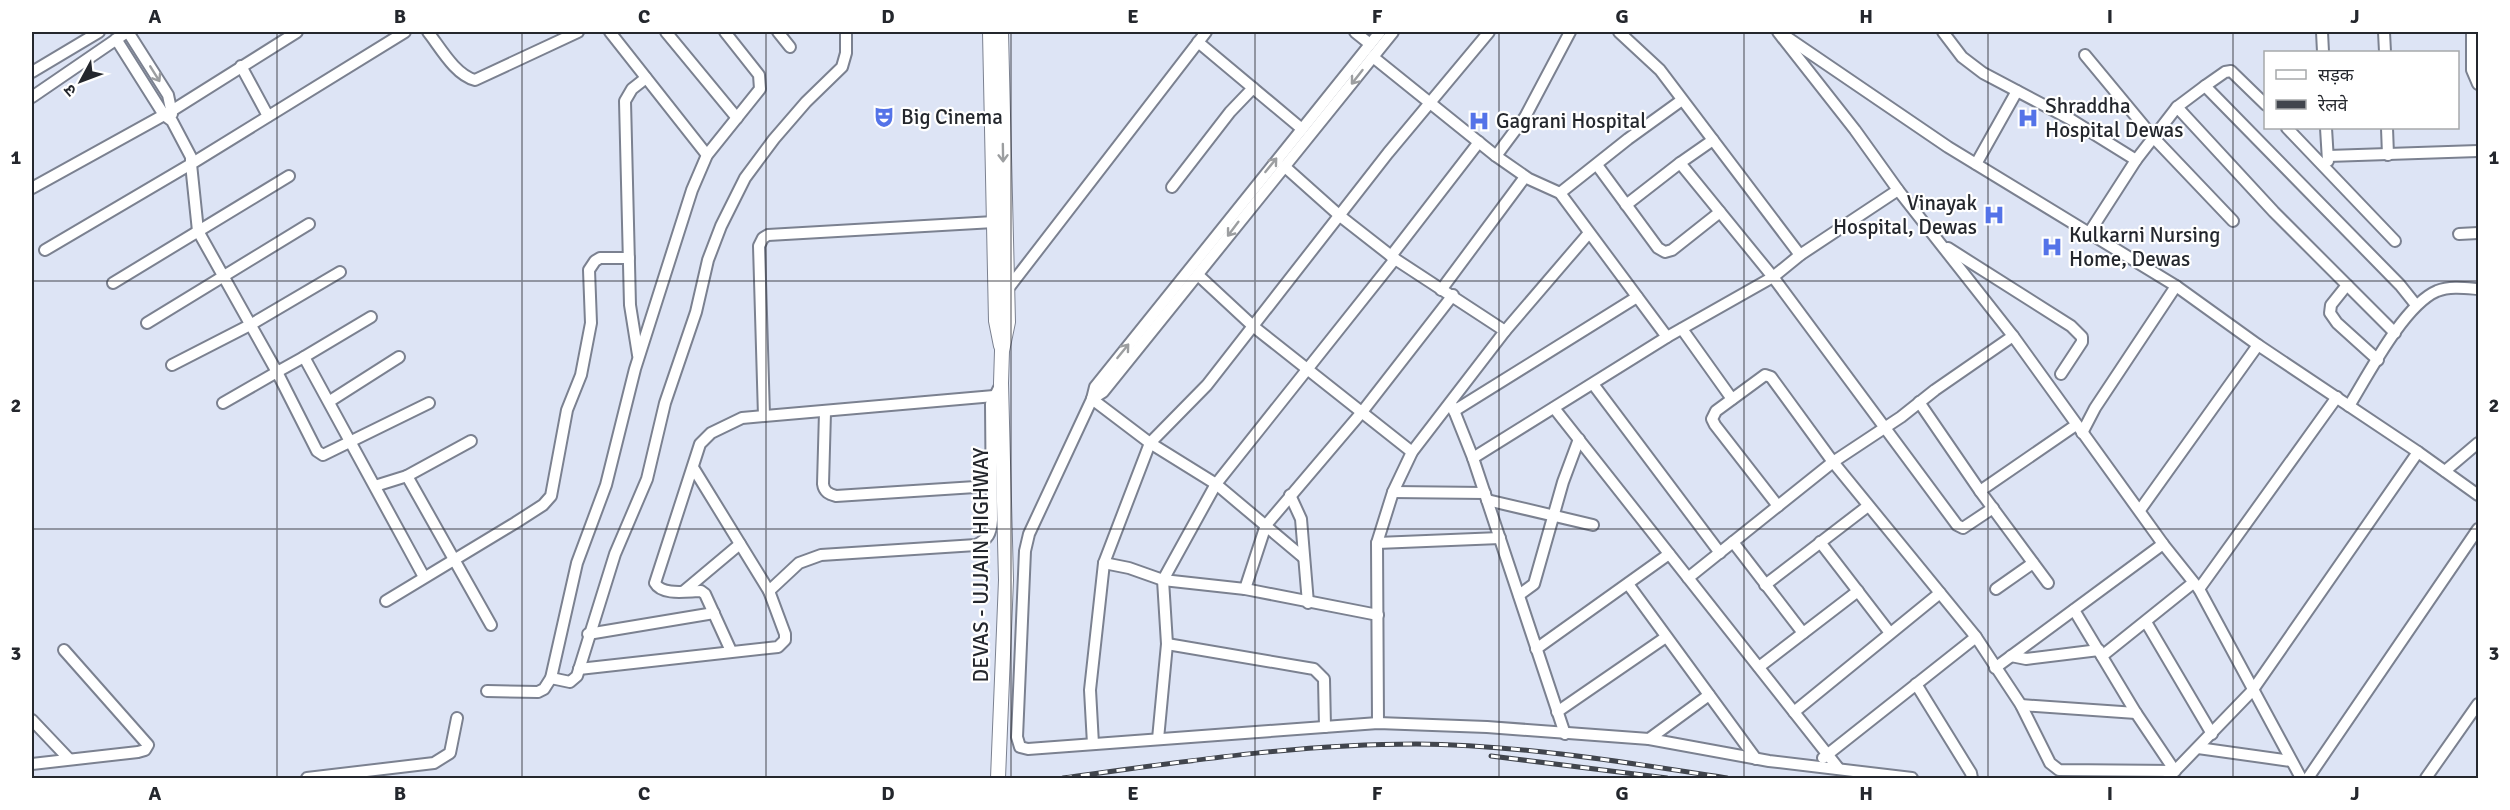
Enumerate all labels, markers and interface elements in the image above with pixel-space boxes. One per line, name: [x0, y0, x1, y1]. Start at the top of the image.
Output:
text: A: [149, 4, 162, 29]
text: B: [394, 4, 406, 29]
text: C: [638, 4, 650, 29]
text: D: [881, 4, 895, 29]
text: E: [1127, 4, 1139, 29]
text: F: [1372, 4, 1383, 29]
text: G: [1615, 4, 1629, 29]
text: H: [1859, 4, 1873, 29]
text: I: [2107, 4, 2113, 29]
text: J: [2350, 4, 2360, 29]
north arrow: [51, 51, 111, 111]
legend: [2264, 51, 2459, 129]
text: सड़क: [2318, 64, 2355, 86]
one-way arrow: [149, 65, 161, 82]
one-way arrow: [1350, 69, 1363, 85]
text: उ: [59, 80, 81, 100]
place label: Shraddha Hospital Dewas: [2045, 93, 2183, 143]
text: रेलवे: [2317, 94, 2349, 116]
place label: Big Cinema: [901, 104, 1003, 130]
theatre icon: Big Cinema: [872, 105, 896, 129]
hospital icon: Shraddha Hospital Dewas: [2016, 106, 2040, 130]
place label: Gagrani Hospital: [1496, 108, 1646, 134]
hospital icon: Gagrani Hospital: [1467, 109, 1491, 133]
one-way arrow: [998, 142, 1009, 162]
text: 1: [11, 145, 22, 170]
text: 1: [2489, 145, 2500, 170]
one-way arrow: [1264, 158, 1277, 174]
place label: Vinayak Hospital, Dewas: [1833, 190, 1977, 240]
hospital icon: Vinayak Hospital, Dewas: [1982, 203, 2006, 227]
one-way arrow: [1227, 220, 1240, 236]
place label: Kulkarni Nursing Home, Dewas: [2069, 222, 2220, 272]
hospital icon: Kulkarni Nursing Home, Dewas: [2040, 235, 2064, 259]
one-way arrow: [1117, 343, 1130, 359]
text: 2: [11, 393, 21, 418]
text: 2: [2489, 393, 2499, 418]
street label: DEVAS - UJJAIN HIGHWAY: [968, 447, 994, 682]
text: 3: [11, 641, 21, 666]
text: 3: [2489, 641, 2499, 666]
text: A: [149, 781, 162, 806]
text: B: [394, 781, 406, 806]
text: C: [638, 781, 650, 806]
text: D: [881, 781, 895, 806]
text: E: [1127, 781, 1139, 806]
text: F: [1372, 781, 1383, 806]
text: G: [1615, 781, 1629, 806]
text: H: [1859, 781, 1873, 806]
text: I: [2107, 781, 2113, 806]
text: J: [2350, 781, 2360, 806]

